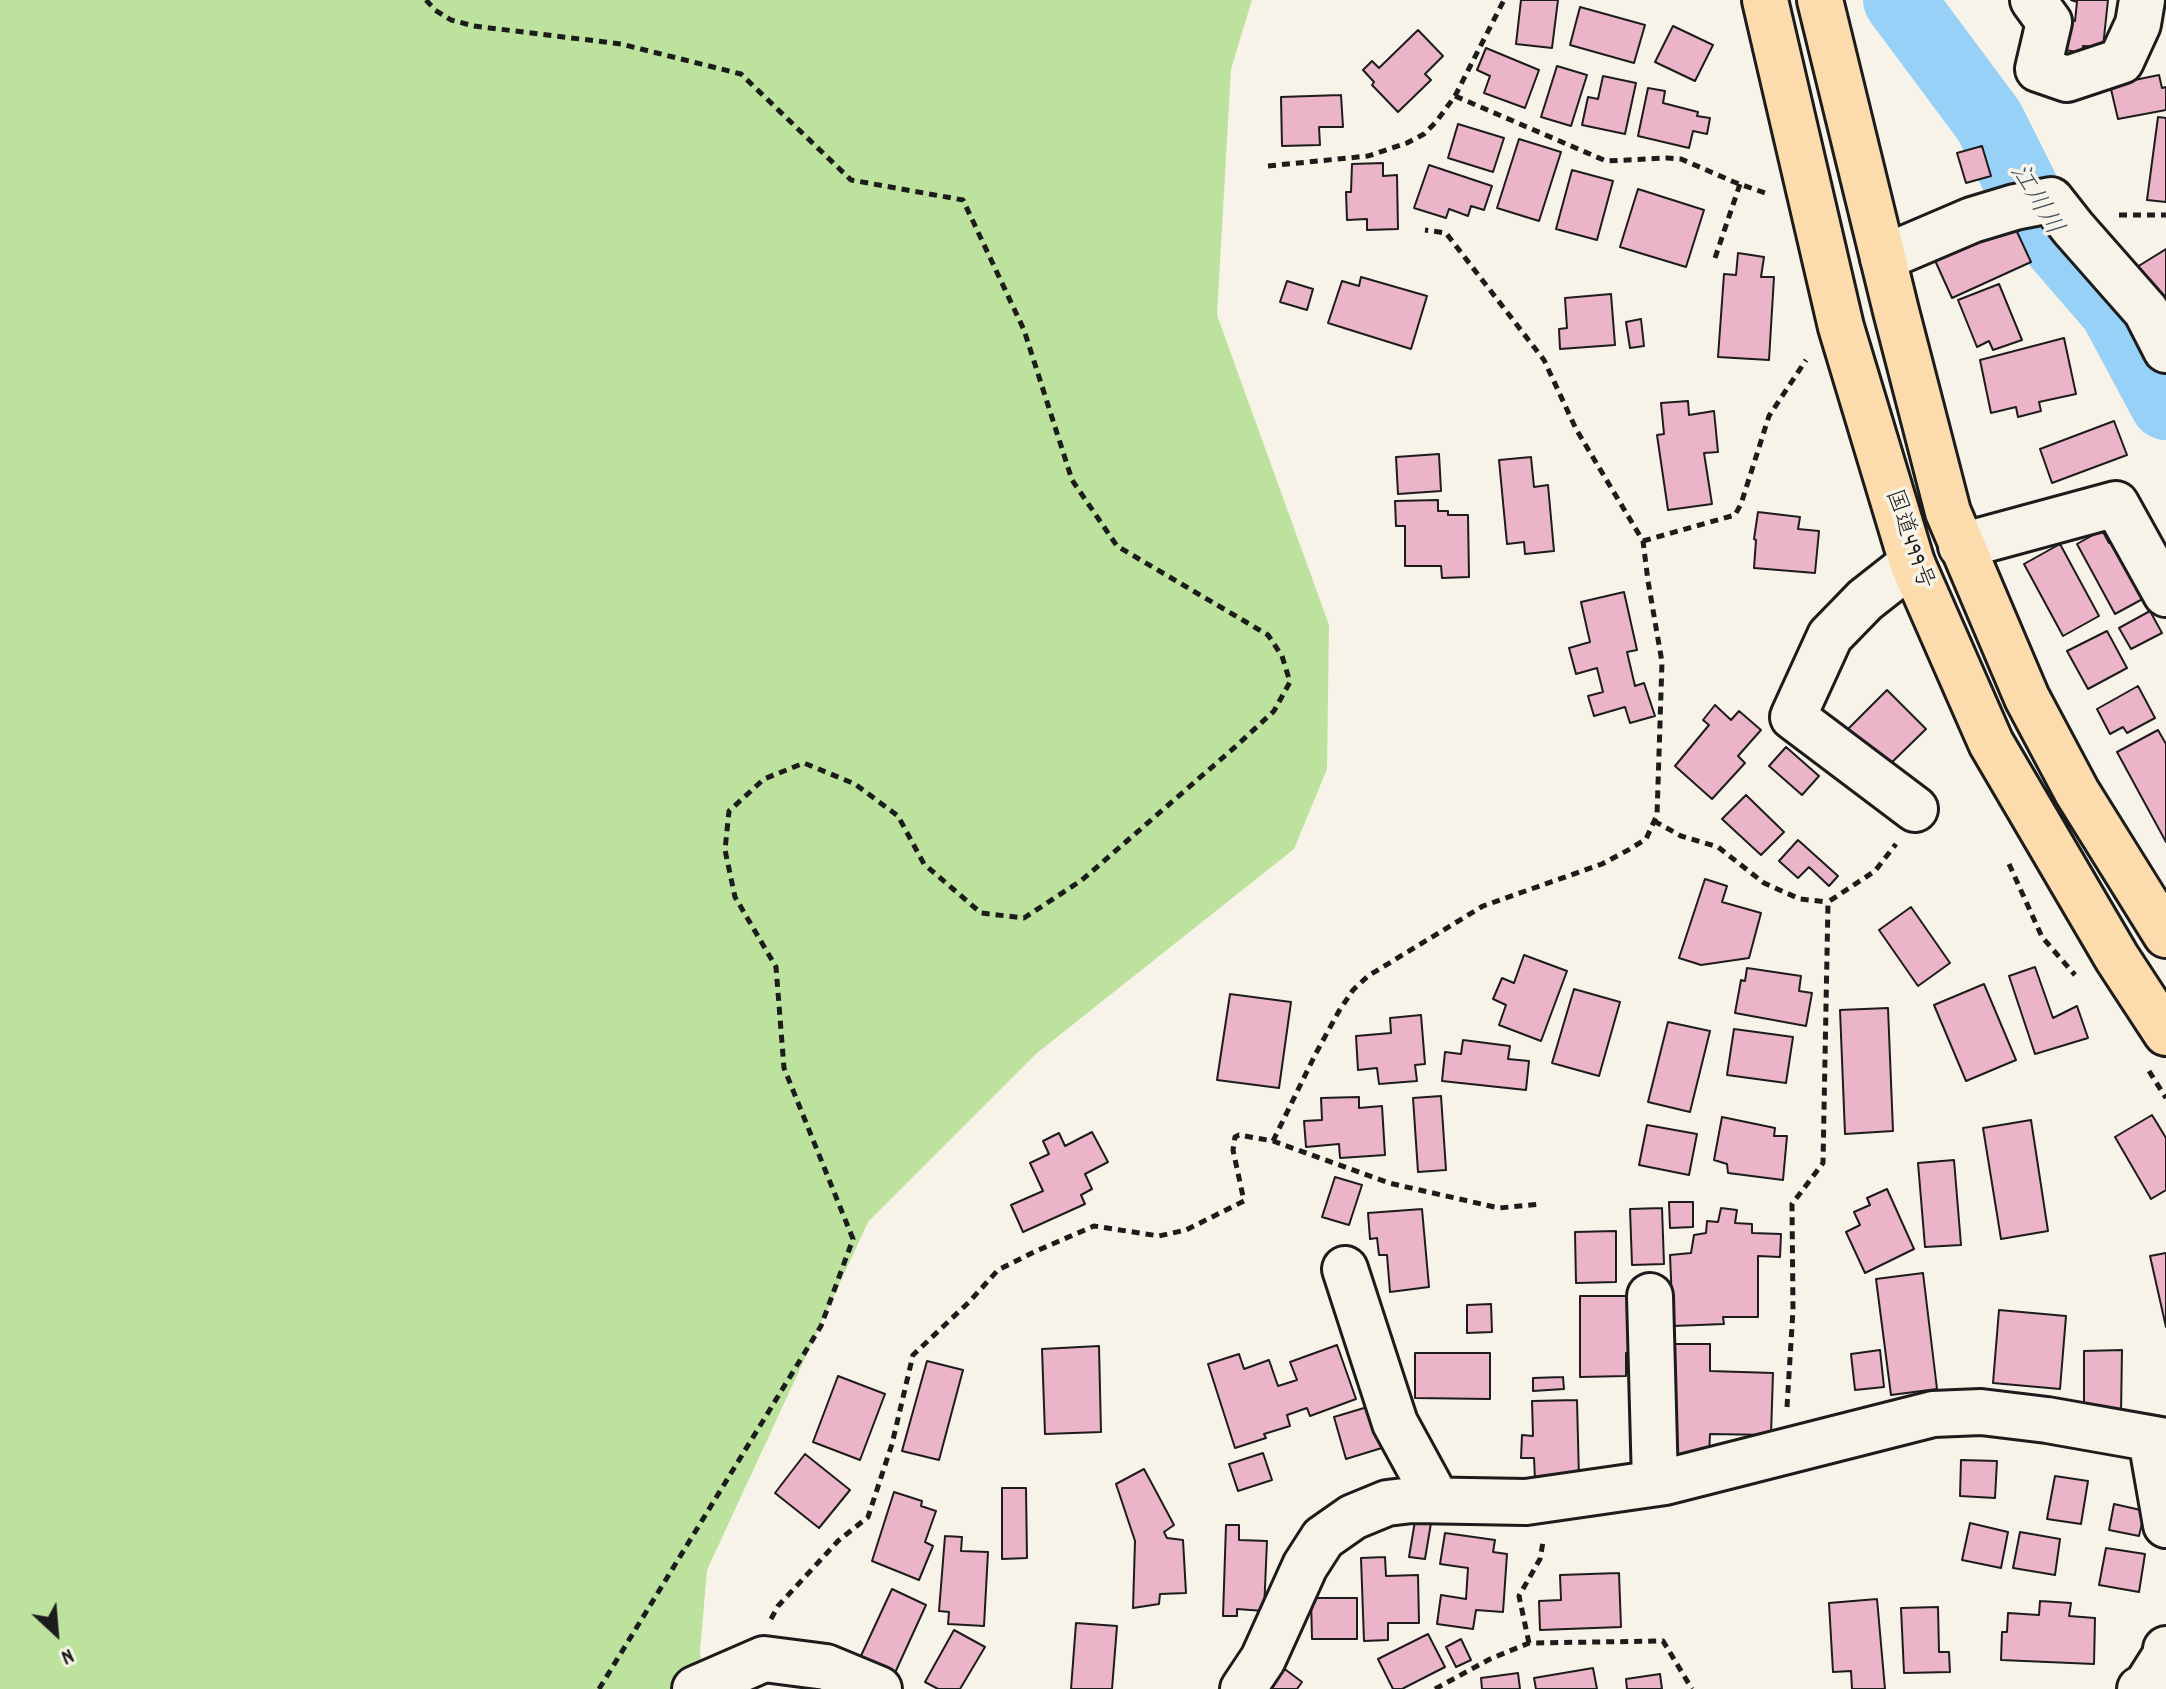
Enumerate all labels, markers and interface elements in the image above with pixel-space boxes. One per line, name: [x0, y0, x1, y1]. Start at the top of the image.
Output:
water label: 江川川: [2001, 160, 2067, 242]
street label: 国道499号: [1876, 486, 1938, 594]
north arrow: [16, 1593, 96, 1673]
text: N: [55, 1639, 78, 1671]

